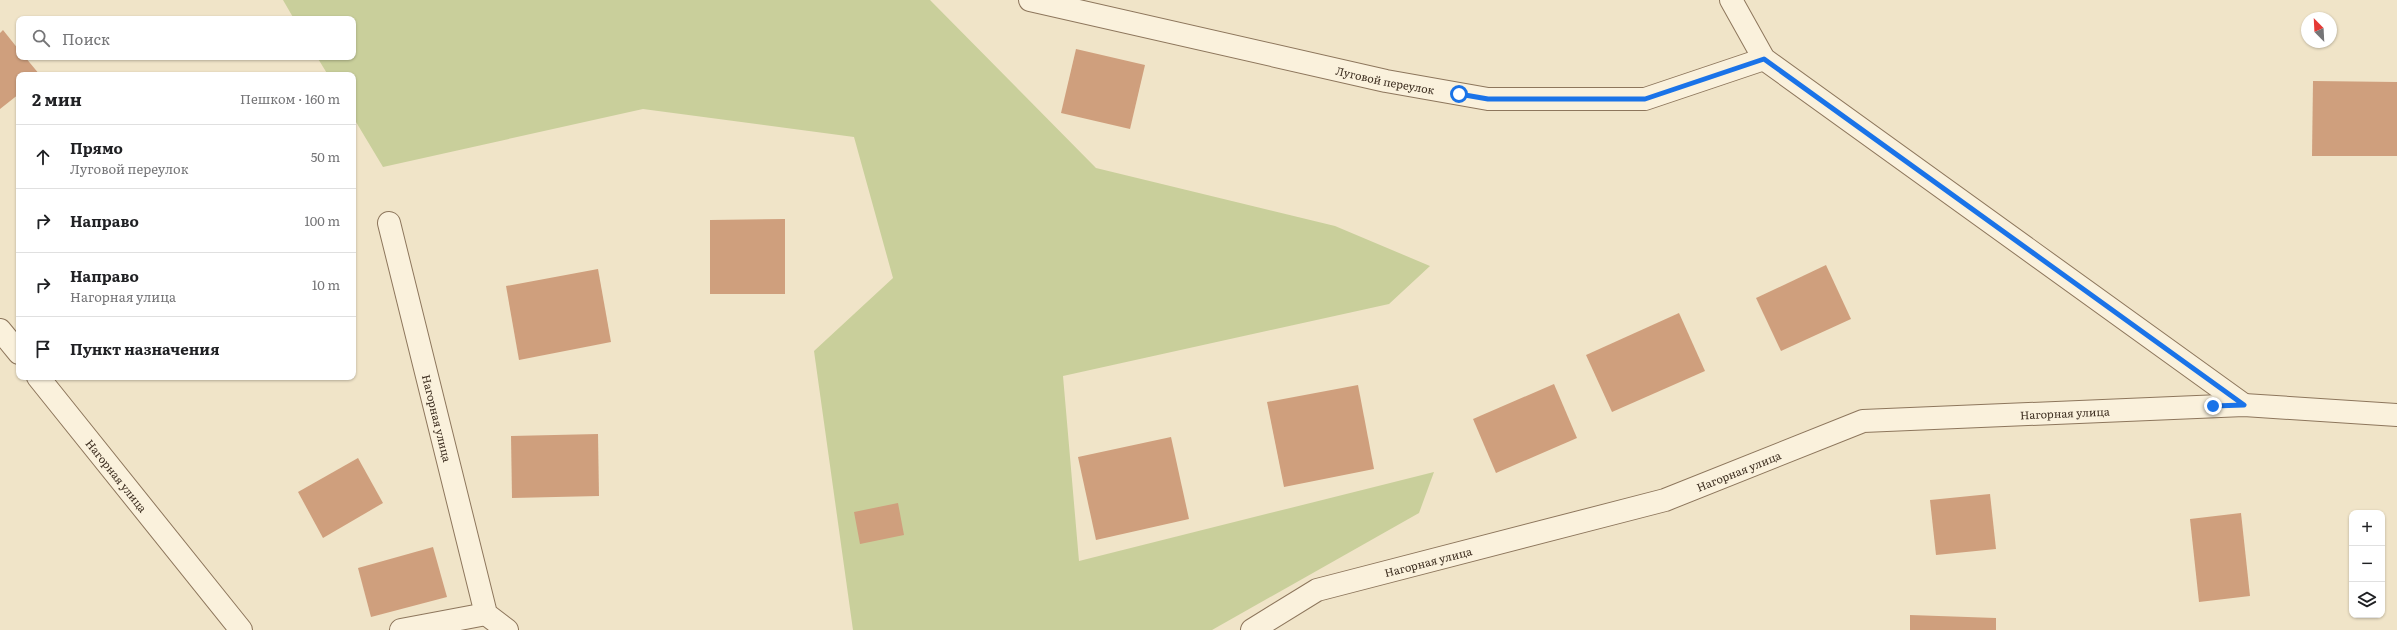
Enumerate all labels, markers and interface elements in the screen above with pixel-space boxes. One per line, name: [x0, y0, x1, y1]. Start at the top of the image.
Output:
north arrow: [2301, 12, 2337, 48]
search box: [16, 16, 356, 60]
icon: search: [30, 27, 52, 49]
text: Поиск: [62, 27, 110, 50]
street label: Луговой переулок: [1334, 62, 1436, 97]
route start: [1450, 85, 1468, 103]
text: 2 мин: [32, 86, 82, 111]
text: Пешком · 160 m: [240, 89, 340, 108]
text: Прямо: [70, 136, 123, 159]
icon: ahead: [32, 146, 54, 168]
text: 50 m: [311, 147, 340, 166]
text: Луговой переулок: [70, 159, 188, 178]
text: Направо: [70, 209, 139, 232]
icon: right: [32, 210, 54, 232]
text: 100 m: [304, 211, 340, 230]
text: Направо: [70, 264, 139, 287]
icon: right: [32, 274, 54, 296]
text: 10 m: [312, 275, 340, 294]
text: Нагорная улица: [70, 287, 176, 306]
text: Пункт назначения: [70, 337, 220, 360]
icon: arrive: [32, 338, 54, 360]
street label: Нагорная улица: [419, 373, 456, 464]
route end: [2204, 397, 2222, 415]
street label: Нагорная улица: [2020, 403, 2110, 422]
street label: Нагорная улица: [83, 435, 151, 515]
street label: Нагорная улица: [1694, 447, 1783, 495]
map controls: [2349, 510, 2385, 618]
button: +: [2349, 510, 2385, 546]
street label: Нагорная улица: [1383, 542, 1474, 580]
button: −: [2349, 546, 2385, 582]
button: layers: [2349, 582, 2385, 618]

